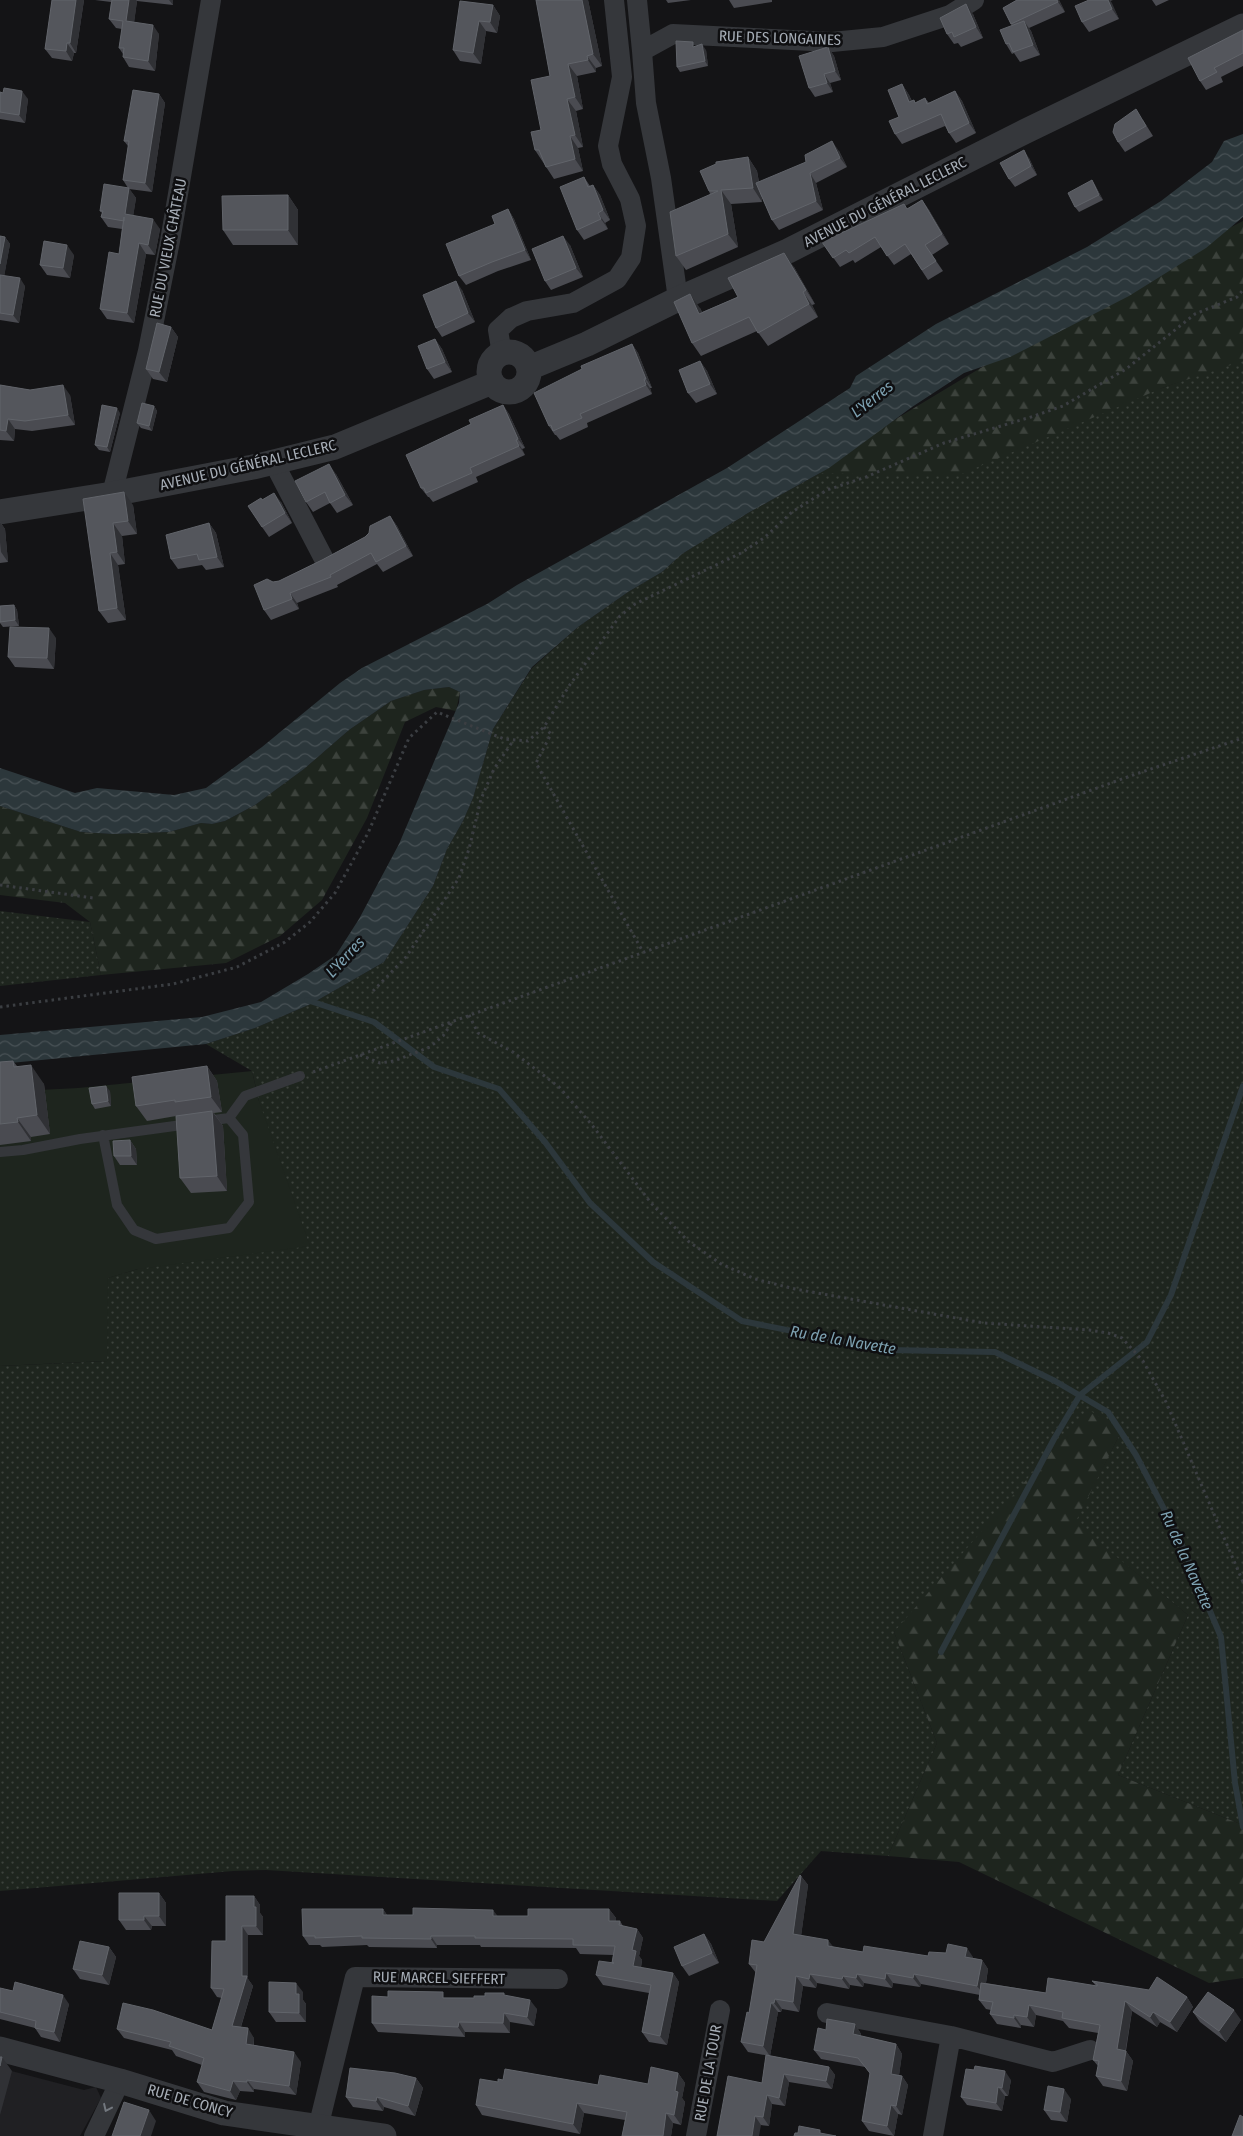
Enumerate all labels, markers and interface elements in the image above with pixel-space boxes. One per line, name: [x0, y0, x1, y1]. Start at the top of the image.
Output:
street label: RUE DES LONGAINES: [719, 27, 841, 49]
street label: AVENUE DU GÉNÉRAL LECLERC: [801, 153, 970, 251]
street label: RUE DU VIEUX CHÂTEAU: [146, 177, 190, 319]
water label: L'Yerres: [847, 376, 897, 421]
street label: AVENUE DU GÉNÉRAL LECLERC: [158, 436, 338, 494]
water label: L'Yerres: [322, 933, 369, 981]
water label: Ru de la Navette: [789, 1321, 898, 1359]
water label: Ru de la Navette: [1157, 1507, 1218, 1613]
street label: RUE MARCEL SIEFFERT: [373, 1968, 505, 1988]
street label: RUE DE LA TOUR: [691, 2023, 725, 2123]
street label: RUE DE CONCY: [146, 2080, 235, 2122]
one-way arrow: [103, 2103, 113, 2112]

